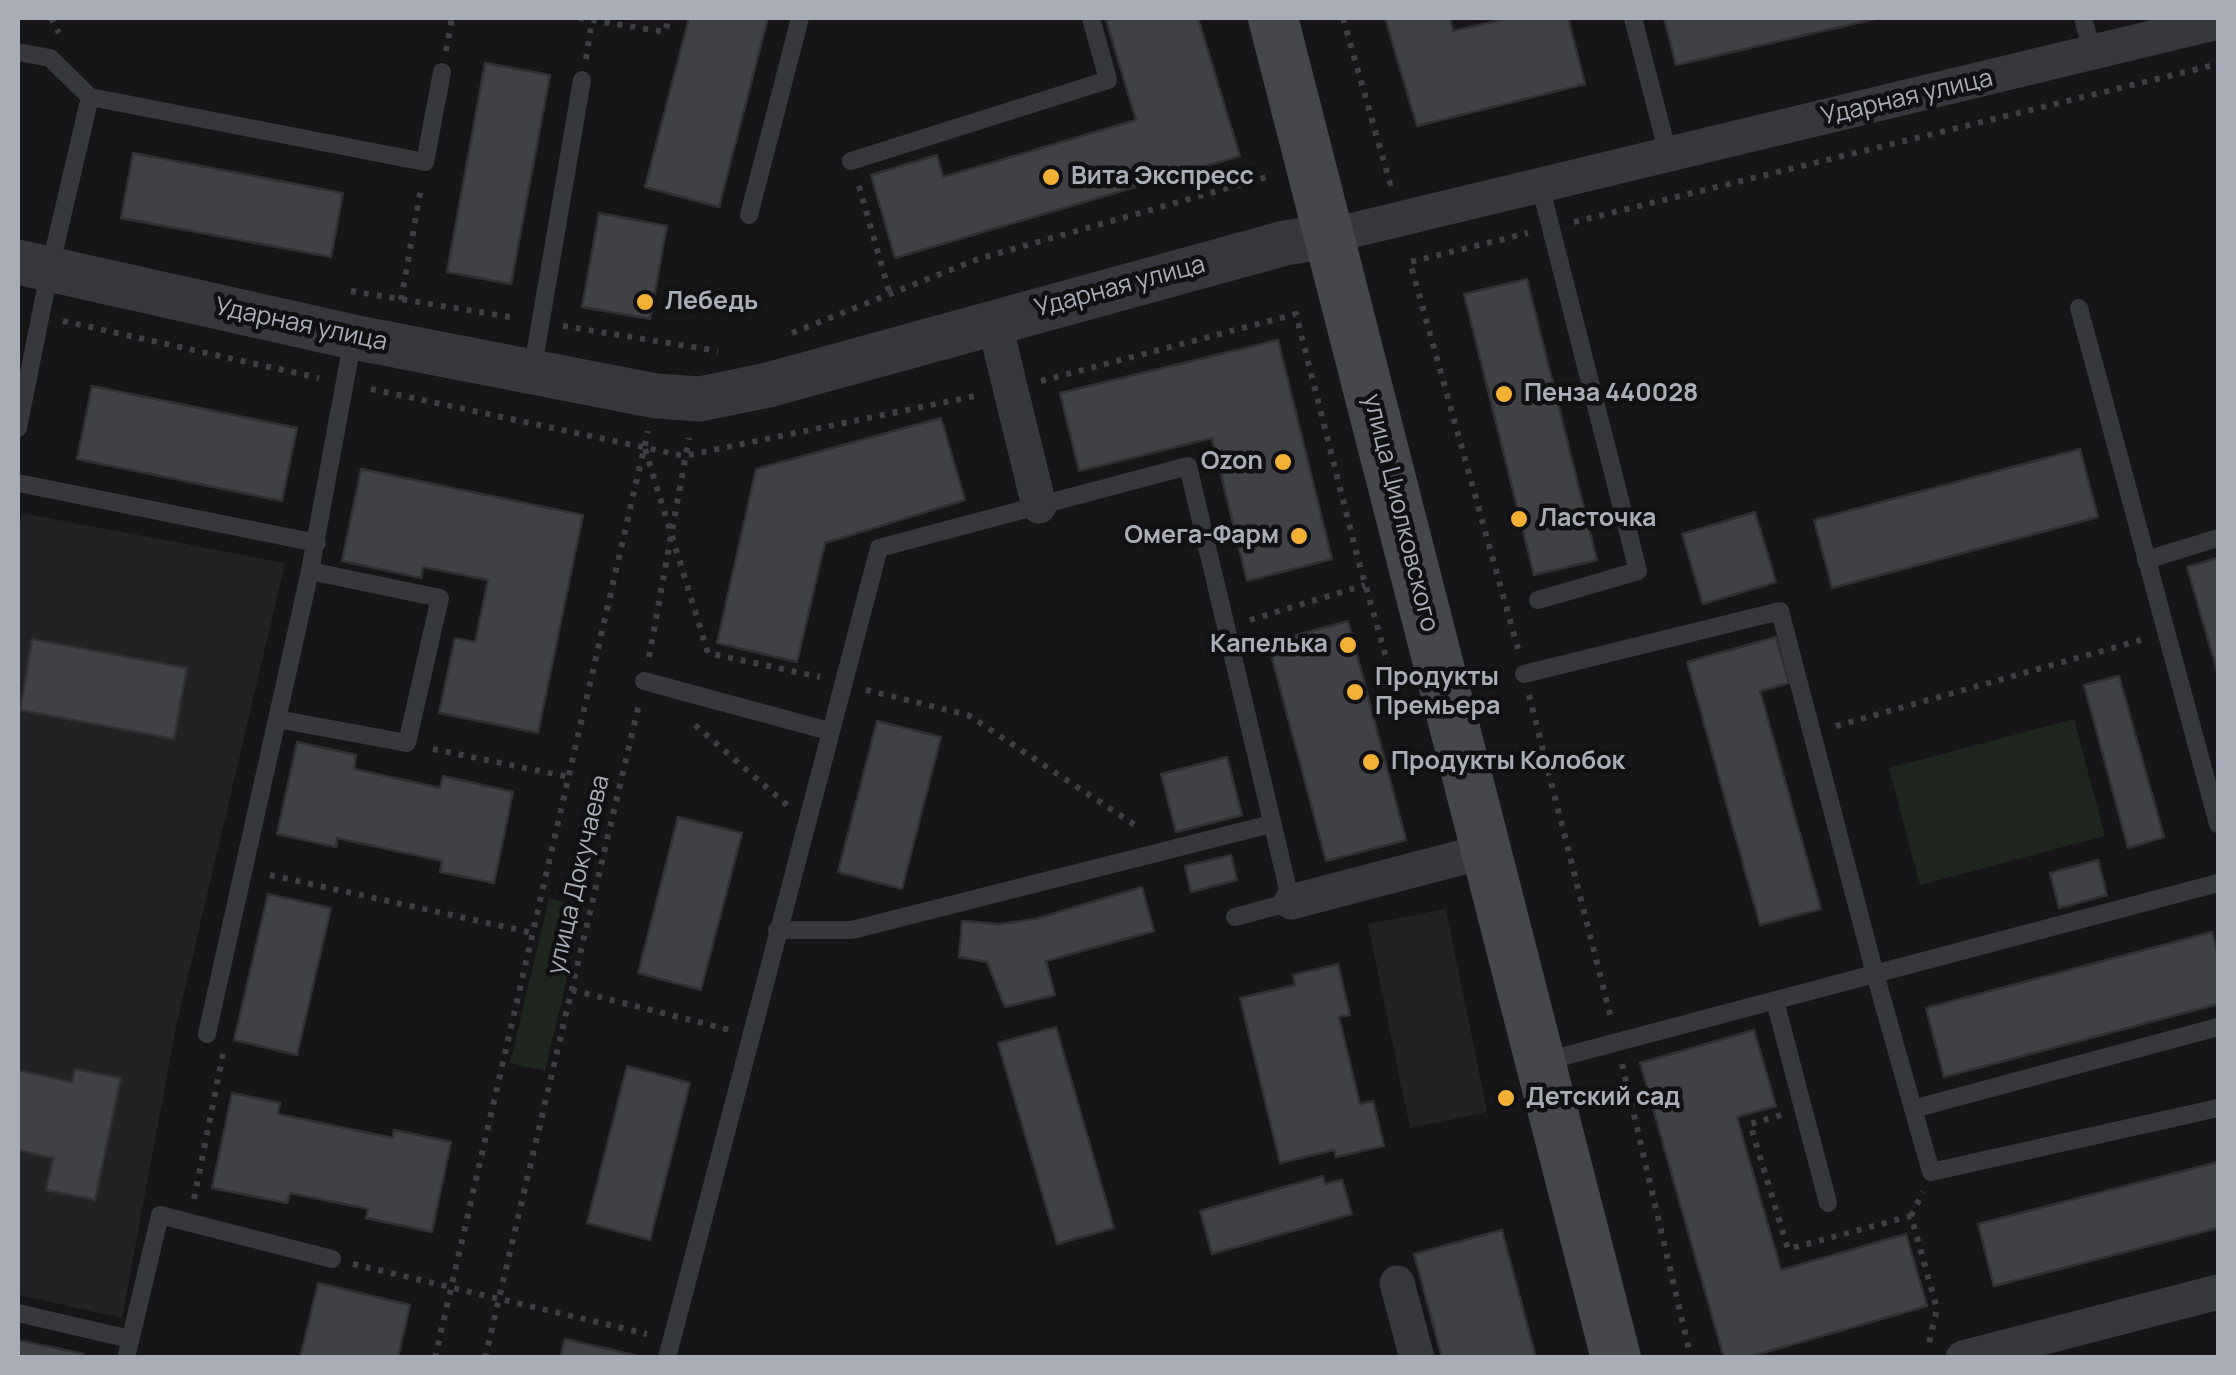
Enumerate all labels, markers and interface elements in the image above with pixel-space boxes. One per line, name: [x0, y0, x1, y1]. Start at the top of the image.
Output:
street label: Ударная улица: [1818, 64, 1996, 132]
place label: Вита Экспресс: [1071, 162, 1254, 192]
marker: Вита Экспресс: [1040, 166, 1062, 188]
street label: Ударная улица: [1031, 250, 1209, 324]
place label: Лебедь: [665, 287, 758, 317]
marker: Лебедь: [634, 291, 656, 313]
street label: Ударная улица: [212, 292, 390, 358]
place label: Пенза 440028: [1524, 379, 1698, 409]
marker: Пенза 440028: [1493, 383, 1515, 405]
street label: улица Циолковского: [1356, 391, 1444, 635]
place label: Ozon: [1201, 447, 1263, 477]
marker: Ozon: [1272, 451, 1294, 473]
place label: Ласточка: [1539, 504, 1656, 534]
marker: Ласточка: [1508, 508, 1530, 530]
place label: Омега-Фарм: [1124, 521, 1279, 551]
marker: Омега-Фарм: [1288, 525, 1310, 547]
place label: Капелька: [1210, 630, 1328, 660]
marker: Капелька: [1337, 634, 1359, 656]
place label: Продукты Премьера: [1375, 663, 1500, 722]
marker: Продукты Премьера: [1344, 681, 1366, 703]
place label: Продукты Колобок: [1391, 747, 1625, 777]
marker: Продукты Колобок: [1360, 751, 1382, 773]
street label: улица Докучаева: [541, 772, 617, 978]
place label: Детский сад: [1526, 1083, 1680, 1113]
marker: Детский сад: [1495, 1087, 1517, 1109]

